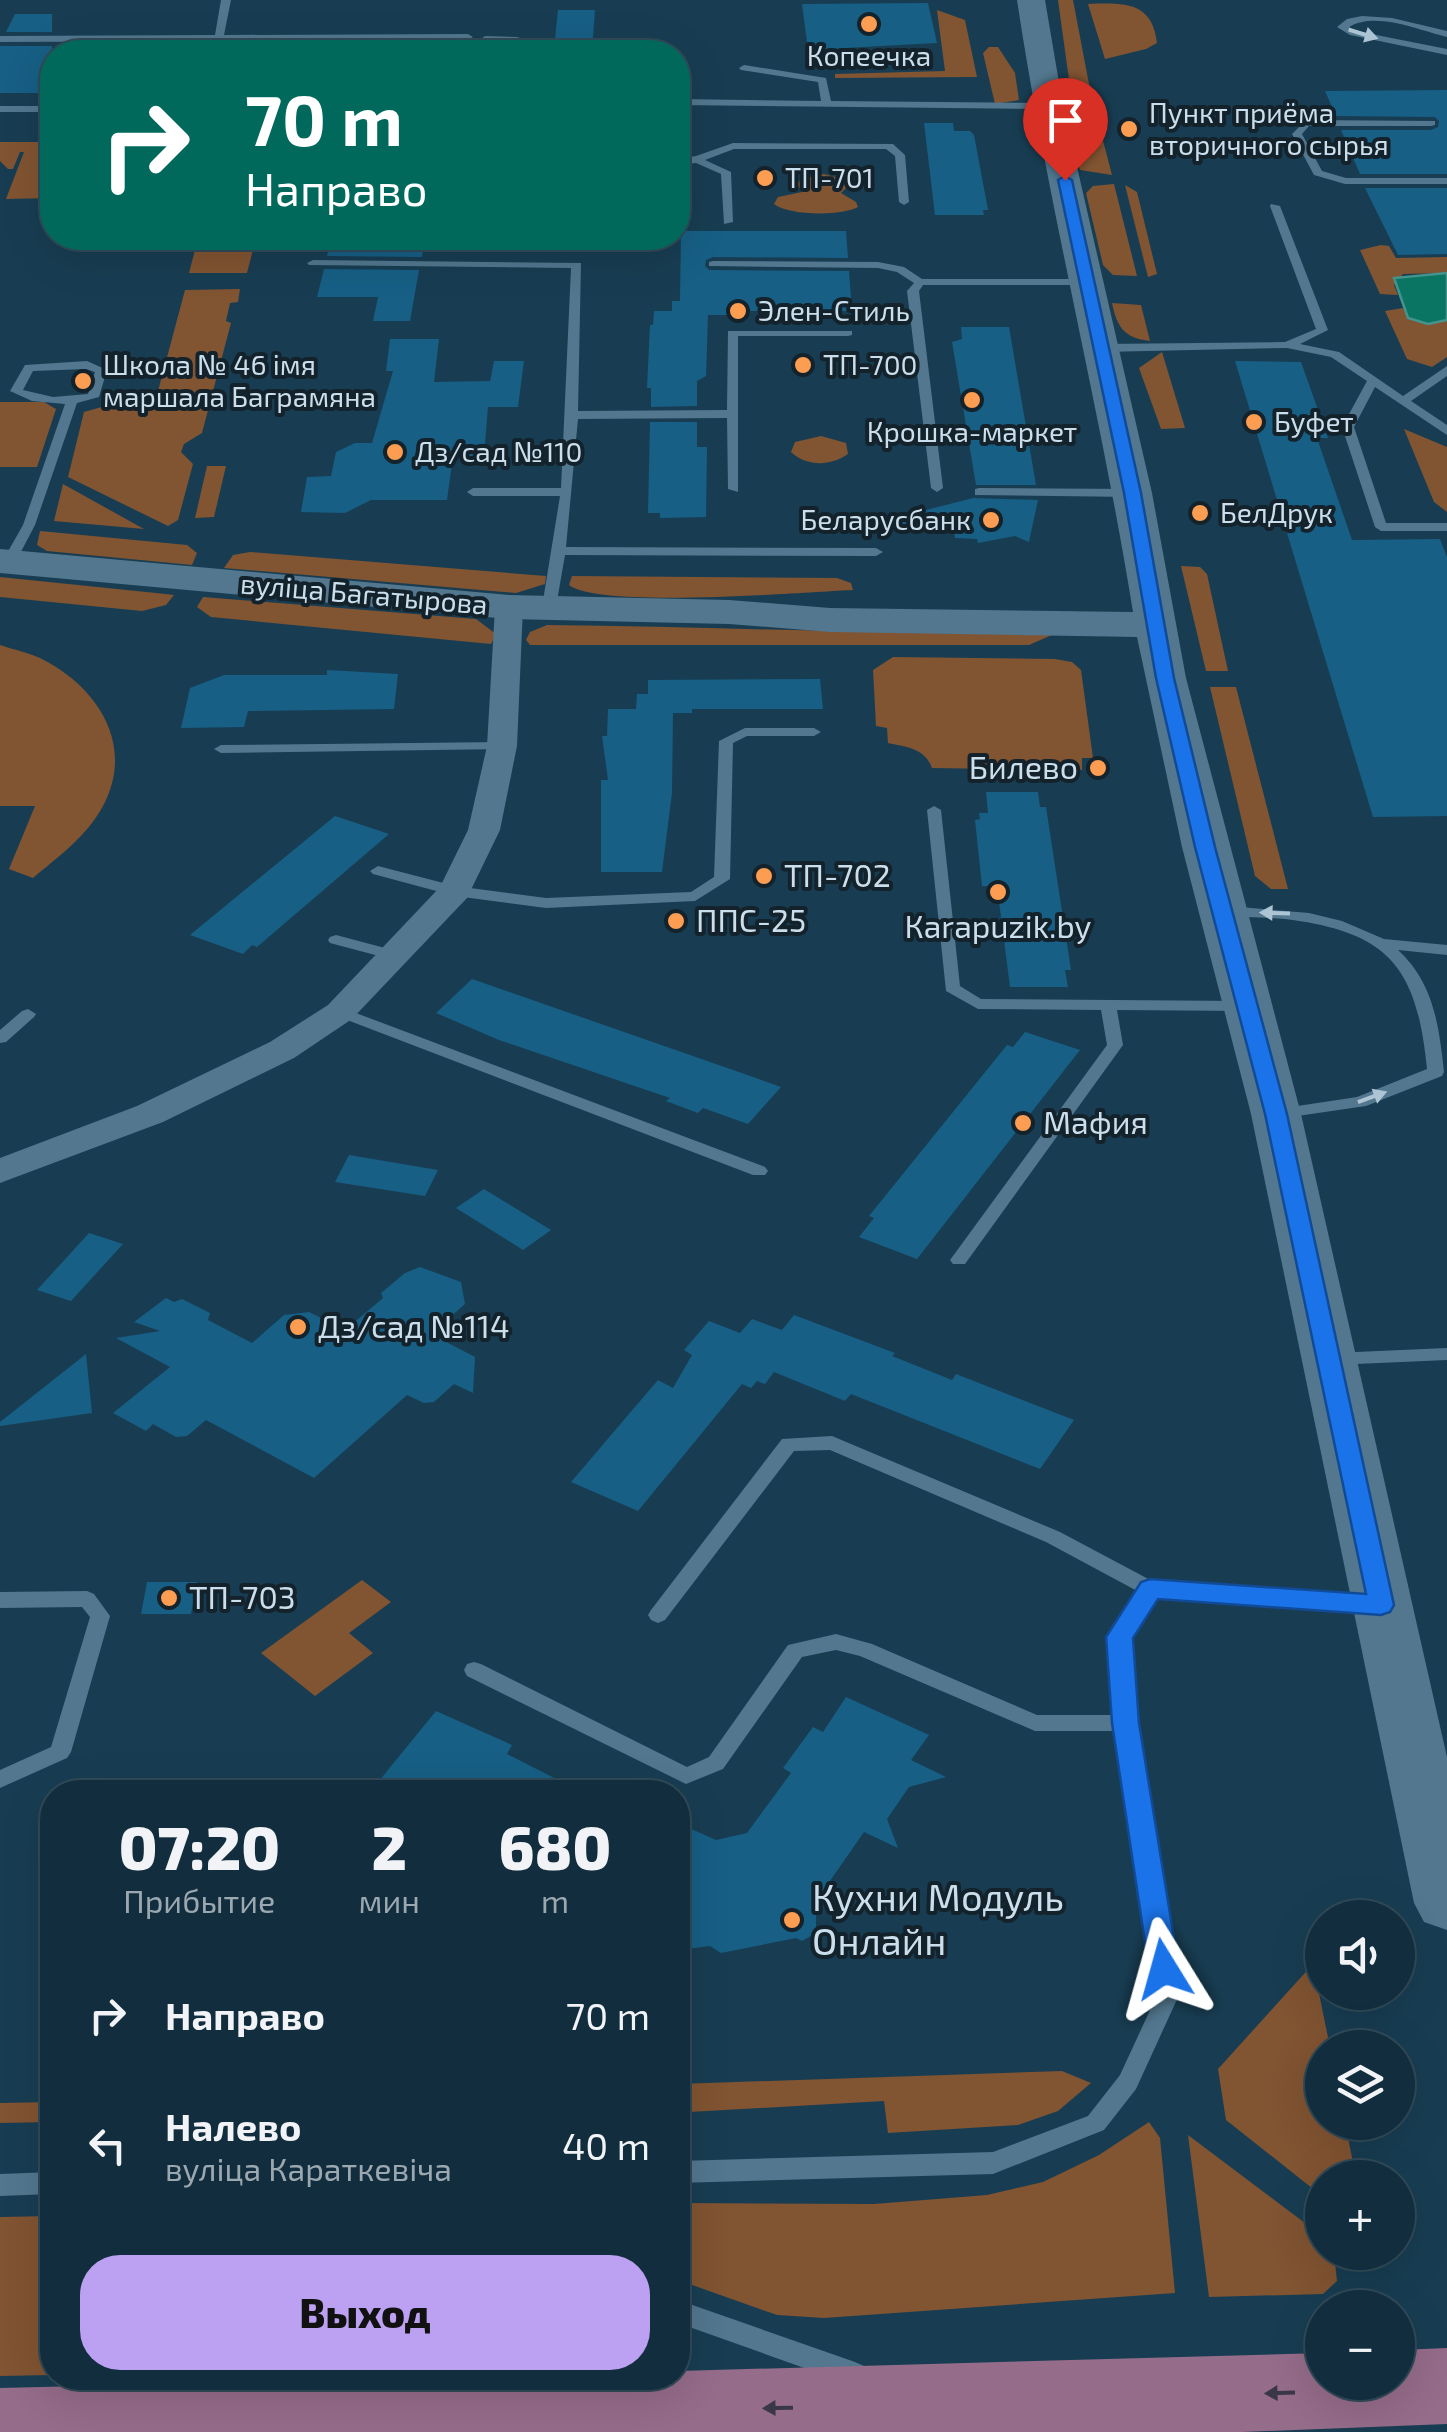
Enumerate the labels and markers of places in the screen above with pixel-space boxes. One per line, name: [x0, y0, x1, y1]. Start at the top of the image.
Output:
marker: Копеечка: [858, 13, 880, 35]
place label: Копеечка: [807, 38, 931, 72]
pin: [1023, 78, 1108, 181]
place label: Пункт приёма вторичного сырья: [1149, 95, 1389, 161]
marker: Пункт приёма вторичного сырья: [1118, 118, 1140, 140]
place label: ТП-701: [785, 160, 874, 194]
marker: ТП-701: [754, 167, 776, 189]
place label: Элен-Стиль: [758, 293, 910, 327]
marker: Элен-Стиль: [727, 300, 749, 322]
place label: Школа № 46 імя маршала Баграмяна: [103, 347, 376, 413]
place label: ТП-700: [823, 347, 917, 381]
marker: ТП-700: [792, 354, 814, 376]
marker: Школа № 46 імя маршала Баграмяна: [72, 370, 94, 392]
marker: Крошка-маркет: [961, 389, 983, 411]
place label: Буфет: [1274, 404, 1354, 438]
marker: Буфет: [1243, 411, 1265, 433]
place label: Крошка-маркет: [867, 414, 1077, 448]
place label: Дз/сад №110: [415, 434, 582, 468]
marker: Дз/сад №110: [384, 441, 406, 463]
place label: БелДрук: [1220, 495, 1333, 529]
place label: Беларусбанк: [800, 502, 971, 536]
marker: БелДрук: [1189, 502, 1211, 524]
marker: Беларусбанк: [980, 509, 1002, 531]
place label: Билево: [969, 747, 1078, 785]
marker: Билево: [1087, 757, 1109, 779]
place label: ТП-702: [784, 855, 891, 893]
marker: ТП-702: [753, 865, 775, 887]
marker: Кarapuzik.by: [987, 881, 1009, 903]
place label: ППС-25: [696, 900, 806, 938]
place label: Кarapuzik.by: [905, 906, 1091, 944]
marker: ППС-25: [665, 910, 687, 932]
place label: Мафия: [1043, 1102, 1148, 1140]
marker: Мафия: [1012, 1112, 1034, 1134]
place label: Дз/сад №114: [318, 1306, 510, 1344]
marker: Дз/сад №114: [287, 1316, 309, 1338]
place label: ТП-703: [189, 1577, 295, 1615]
marker: ТП-703: [158, 1587, 180, 1609]
place label: Кухни Модуль Онлайн: [812, 1873, 1064, 1963]
marker: Кухни Модуль Онлайн: [781, 1909, 803, 1931]

